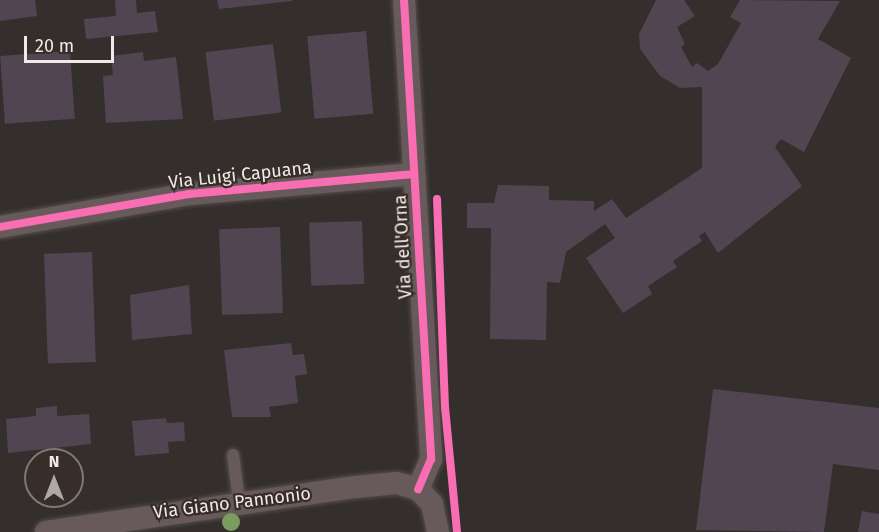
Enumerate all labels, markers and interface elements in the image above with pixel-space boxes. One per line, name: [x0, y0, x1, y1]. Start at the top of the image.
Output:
scale bar: [27, 24, 117, 62]
text: 20 m: [35, 35, 74, 57]
street label: Via Luigi Capuana: [167, 157, 313, 193]
street label: Via dell'Orna: [389, 194, 417, 300]
north arrow: [24, 448, 84, 508]
text: N: [49, 452, 59, 471]
street label: Via Giano Pannonio: [152, 483, 312, 523]

